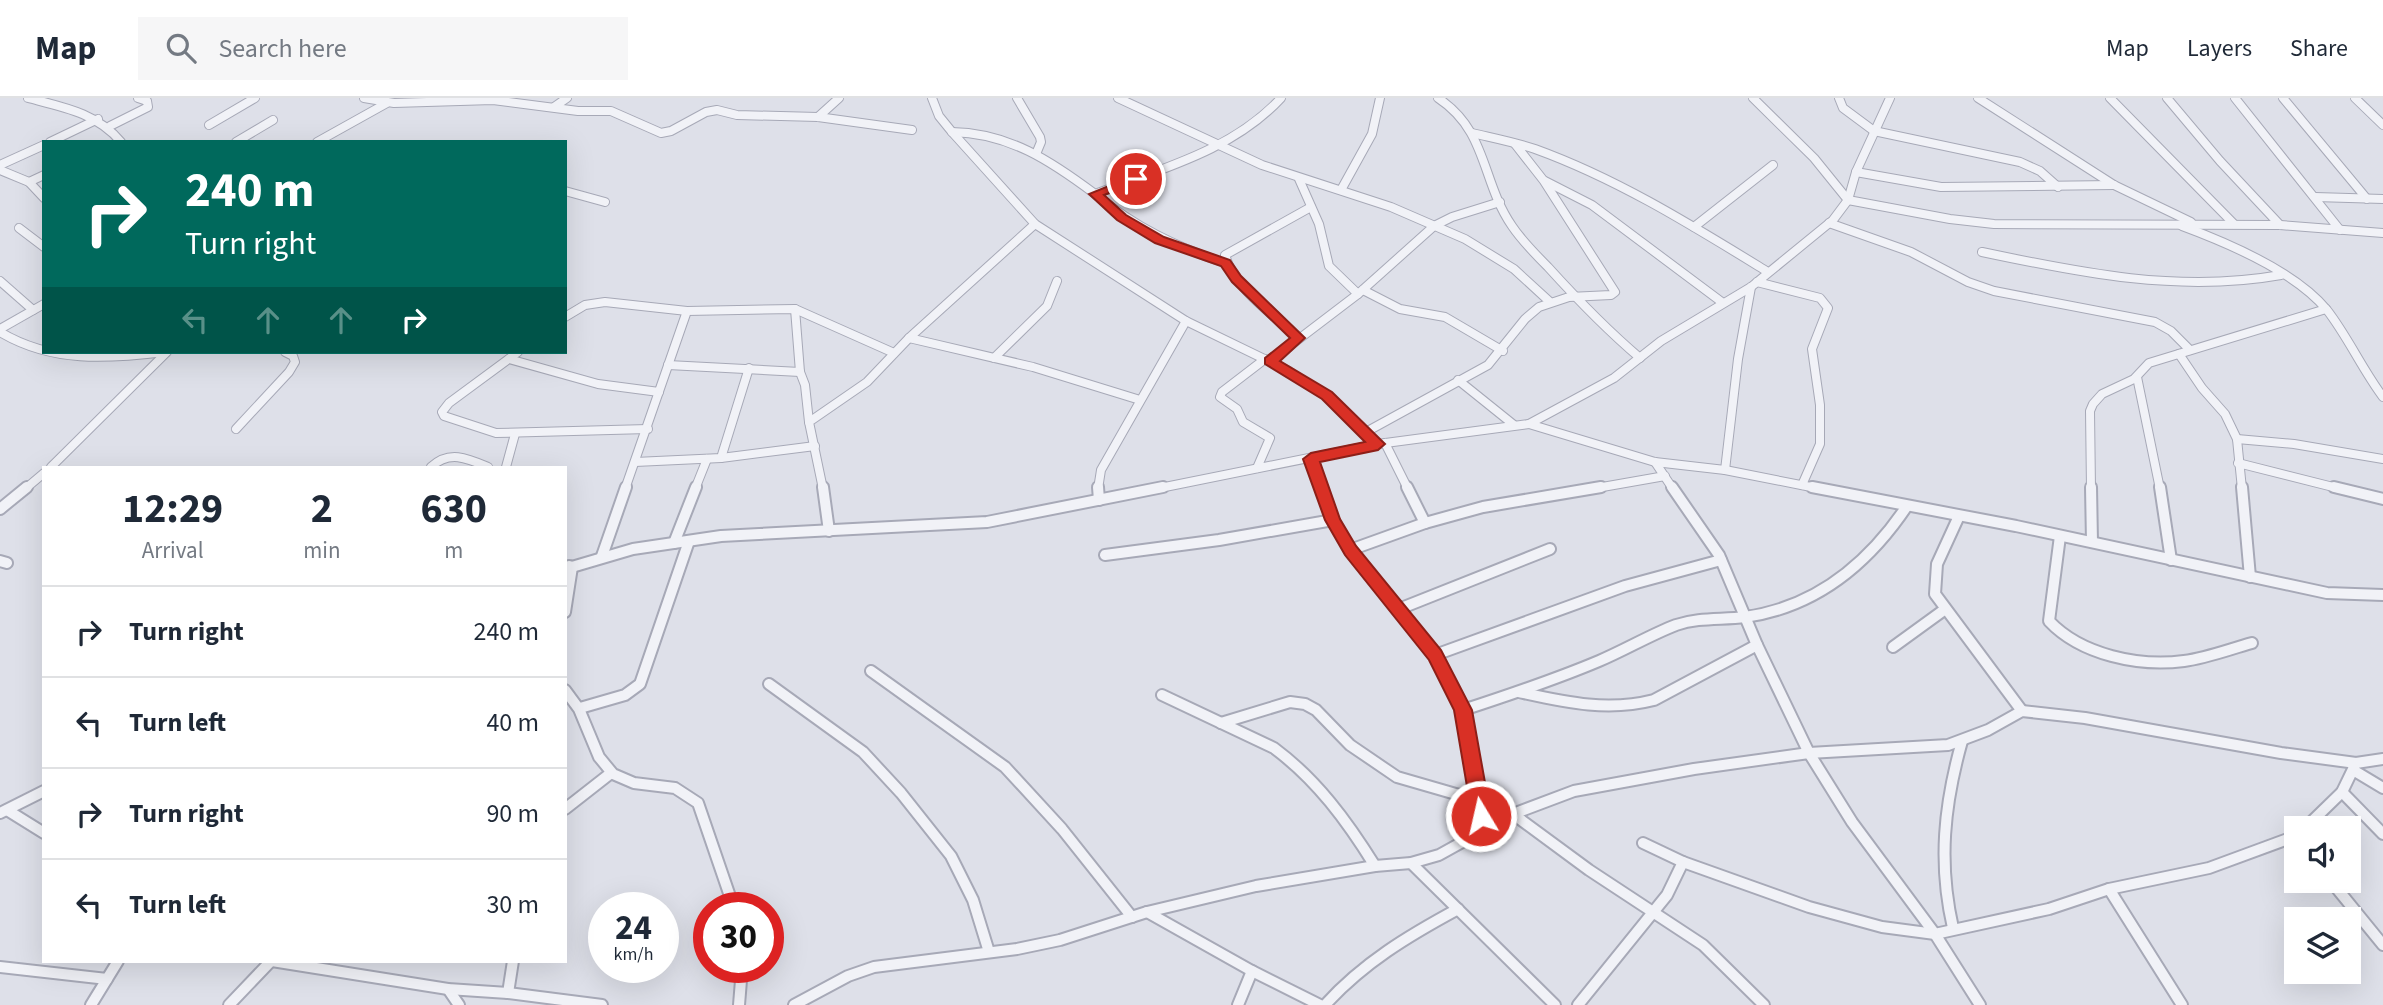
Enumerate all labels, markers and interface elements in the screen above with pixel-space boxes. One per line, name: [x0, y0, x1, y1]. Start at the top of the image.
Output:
search box: [138, 17, 628, 80]
text: Map: [35, 25, 96, 72]
icon: search: [162, 29, 200, 67]
text: Search here: [218, 30, 347, 67]
text: Map: [2106, 31, 2149, 66]
text: Layers: [2187, 31, 2252, 66]
text: Share: [2290, 31, 2348, 66]
pin: [1106, 149, 1166, 209]
text: 240 m: [185, 156, 314, 226]
icon: arrive: [1117, 160, 1155, 198]
icon: right: [70, 168, 161, 259]
text: Turn right: [185, 221, 316, 267]
icon: left: [176, 301, 214, 339]
icon: ahead: [249, 301, 287, 339]
icon: ahead: [322, 301, 360, 339]
icon: right: [395, 301, 433, 339]
text: 12:29: [122, 479, 223, 539]
text: 2: [311, 479, 333, 539]
text: 630: [420, 479, 487, 539]
text: Arrival: [142, 534, 204, 567]
text: min: [303, 534, 341, 567]
text: m: [444, 534, 463, 567]
icon: right: [70, 613, 108, 651]
text: Turn right: [129, 613, 244, 650]
text: 240 m: [473, 613, 539, 650]
icon: left: [70, 704, 108, 742]
text: Turn left: [129, 704, 226, 741]
text: 40 m: [486, 704, 539, 741]
position arrow: [1444, 779, 1518, 853]
icon: right: [70, 795, 108, 833]
text: Turn right: [129, 795, 244, 832]
text: 90 m: [486, 795, 539, 832]
map controls: [2284, 816, 2361, 984]
button: sound: [2284, 816, 2361, 893]
icon: left: [70, 886, 108, 924]
text: Turn left: [129, 886, 226, 923]
text: 30 m: [486, 886, 539, 923]
speed limit sign: 30: [693, 892, 784, 983]
text: 24: [615, 903, 652, 953]
button: layers: [2284, 907, 2361, 984]
text: km/h: [614, 942, 653, 967]

